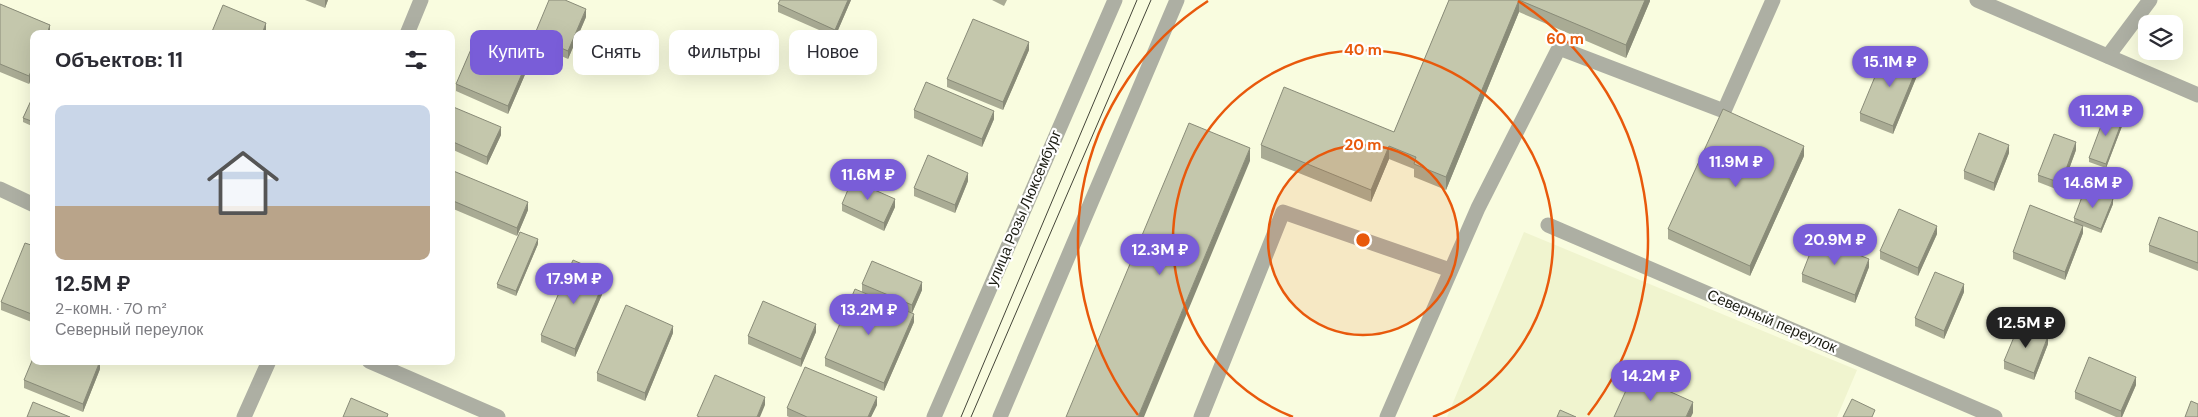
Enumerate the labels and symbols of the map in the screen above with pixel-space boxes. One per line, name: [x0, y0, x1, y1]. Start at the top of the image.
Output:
text: 60 m: [1546, 29, 1584, 49]
text: 40 m: [1344, 40, 1382, 60]
pin: 15.1M ₽: [1844, 46, 1936, 88]
pin: 11.2M ₽: [2060, 94, 2152, 137]
street label: улица Розы Люксембург: [982, 126, 1066, 289]
text: 20 m: [1345, 135, 1381, 155]
pin: 11.9M ₽: [1690, 146, 1782, 188]
pin: 11.6M ₽: [822, 158, 914, 201]
pin: 14.6M ₽: [2047, 166, 2139, 209]
pin: 20.9M ₽: [1789, 224, 1881, 266]
centre of rings: [1354, 231, 1372, 249]
pin: 12.3M ₽: [1114, 234, 1206, 276]
pin: 17.9M ₽: [528, 262, 620, 305]
street label: Северный переулок: [1704, 285, 1840, 358]
pin: 13.2M ₽: [823, 294, 915, 336]
pin: 12.5M ₽: [1980, 306, 2072, 349]
pin: 14.2M ₽: [1605, 360, 1697, 402]

